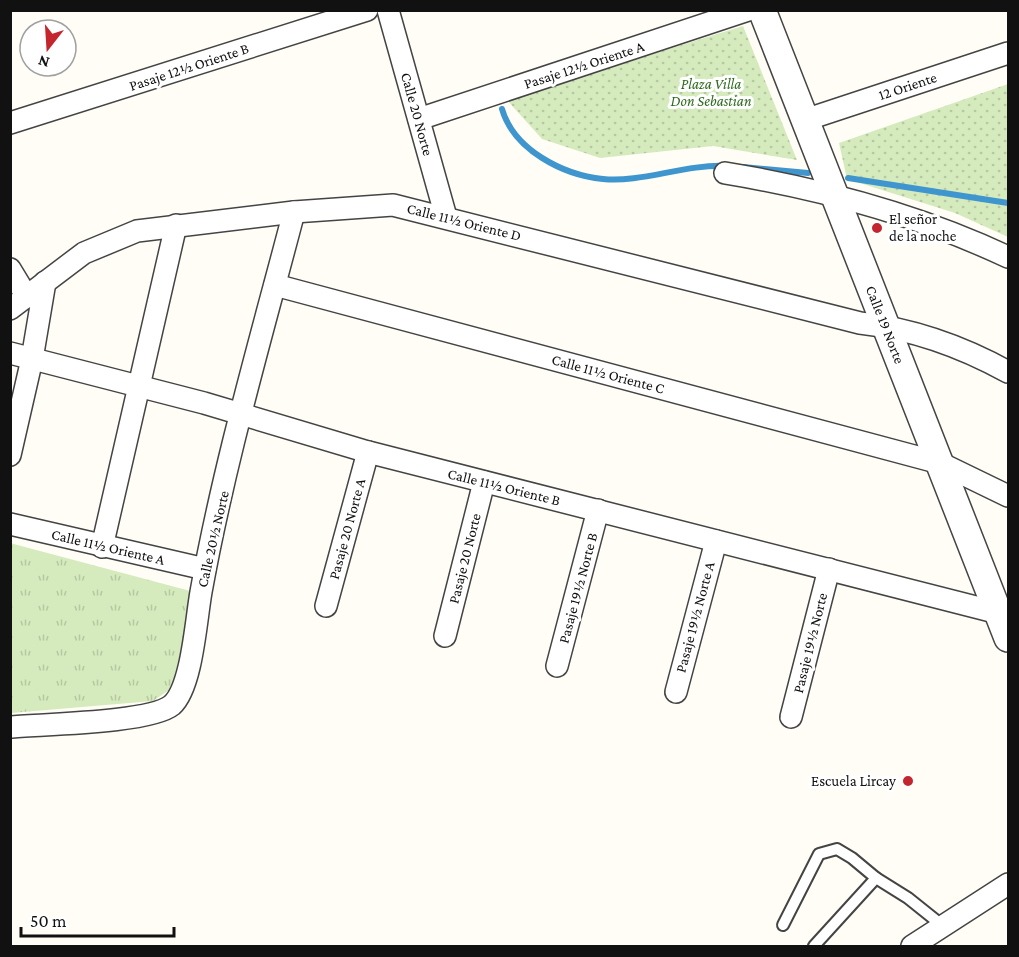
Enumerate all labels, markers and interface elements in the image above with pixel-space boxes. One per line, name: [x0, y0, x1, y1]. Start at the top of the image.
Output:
north arrow: [18, 18, 78, 78]
street label: Pasaje 12½ Oriente A: [522, 38, 647, 93]
street label: Pasaje 12½ Oriente B: [127, 40, 251, 95]
text: N: [36, 52, 51, 72]
street label: 12 Oriente: [876, 69, 939, 103]
street label: Calle 20 Norte: [398, 71, 436, 158]
park label: Plaza Villa Don Sebastian: [671, 76, 752, 109]
street label: Calle 11½ Oriente D: [405, 200, 523, 244]
place label: El señor de la noche: [889, 211, 957, 244]
marker: El señor de la noche: [870, 221, 884, 235]
street label: Calle 19 Norte: [863, 283, 908, 366]
street label: Calle 11½ Oriente C: [550, 351, 666, 397]
street label: Calle 11½ Oriente B: [446, 465, 562, 509]
street label: Pasaje 20 Norte A: [326, 476, 369, 581]
street label: Calle 20½ Norte: [194, 489, 232, 589]
street label: Pasaje 20 Norte: [446, 511, 484, 605]
street label: Calle 11½ Oriente A: [50, 526, 167, 568]
street label: Pasaje 19½ Norte B: [556, 531, 601, 645]
street label: Pasaje 19½ Norte A: [673, 559, 719, 674]
street label: Pasaje 19½ Norte: [790, 591, 831, 695]
place label: Escuela Lircay: [811, 773, 896, 790]
marker: Escuela Lircay: [901, 774, 915, 788]
scale bar: [21, 900, 174, 938]
text: 50 m: [30, 911, 67, 931]

